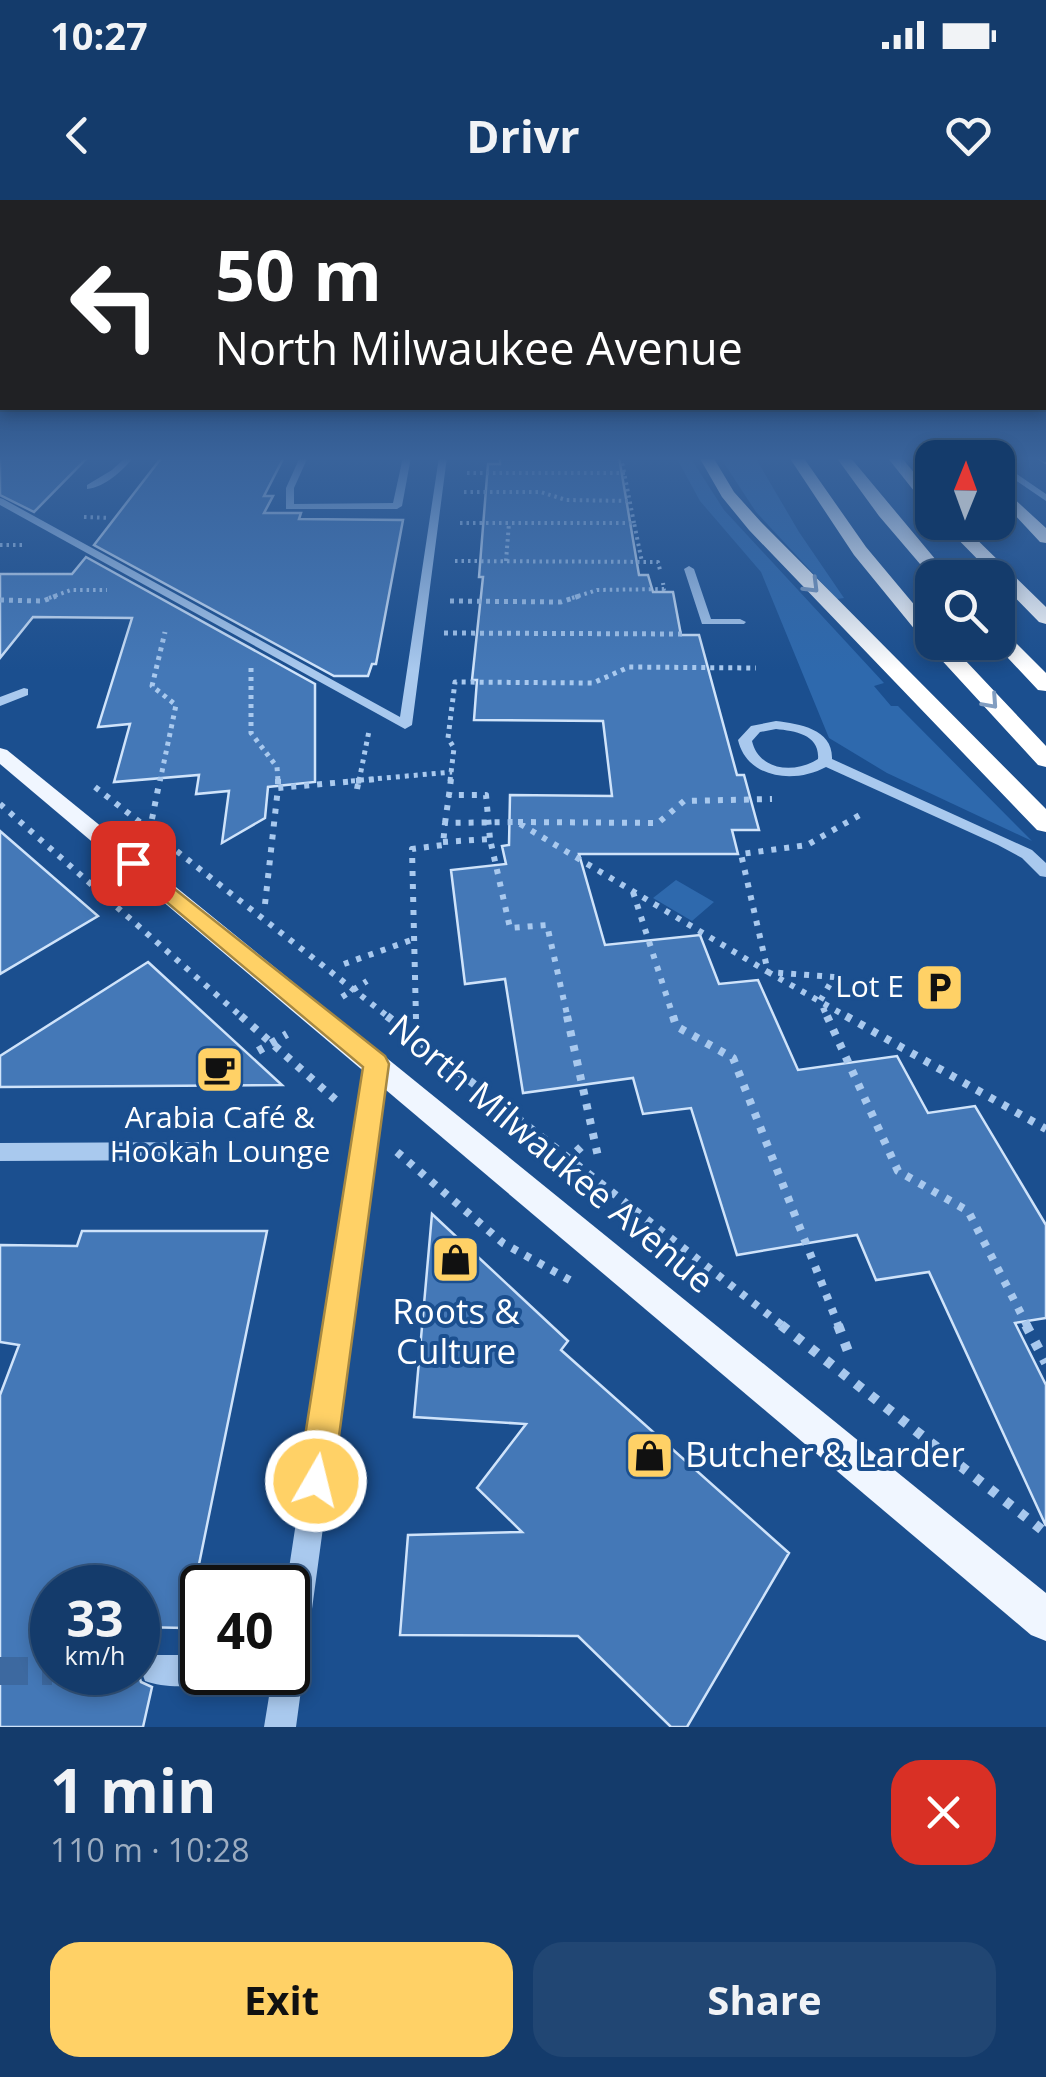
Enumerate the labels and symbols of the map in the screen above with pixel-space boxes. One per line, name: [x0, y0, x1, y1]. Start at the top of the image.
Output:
north arrow: [915, 440, 1015, 540]
one-way arrow: [800, 574, 818, 592]
one-way arrow: [979, 690, 997, 709]
pin: [91, 821, 176, 906]
parking icon: Lot E: [913, 961, 965, 1013]
place label: Lot E: [835, 965, 904, 1006]
street label: North Milwaukee Avenue: [380, 1003, 724, 1303]
cafe icon: Arabia Café & Hookah Lounge: [194, 1043, 246, 1095]
place label: Arabia Café & Hookah Lounge: [110, 1096, 330, 1171]
shop icon: Roots & Culture: [430, 1234, 482, 1286]
place label: Roots & Culture: [392, 1287, 520, 1374]
position arrow: [264, 1429, 368, 1533]
shop icon: Butcher & Larder: [624, 1429, 676, 1481]
place label: Butcher & Larder: [685, 1430, 965, 1477]
speed limit sign: 40: [180, 1565, 310, 1695]

